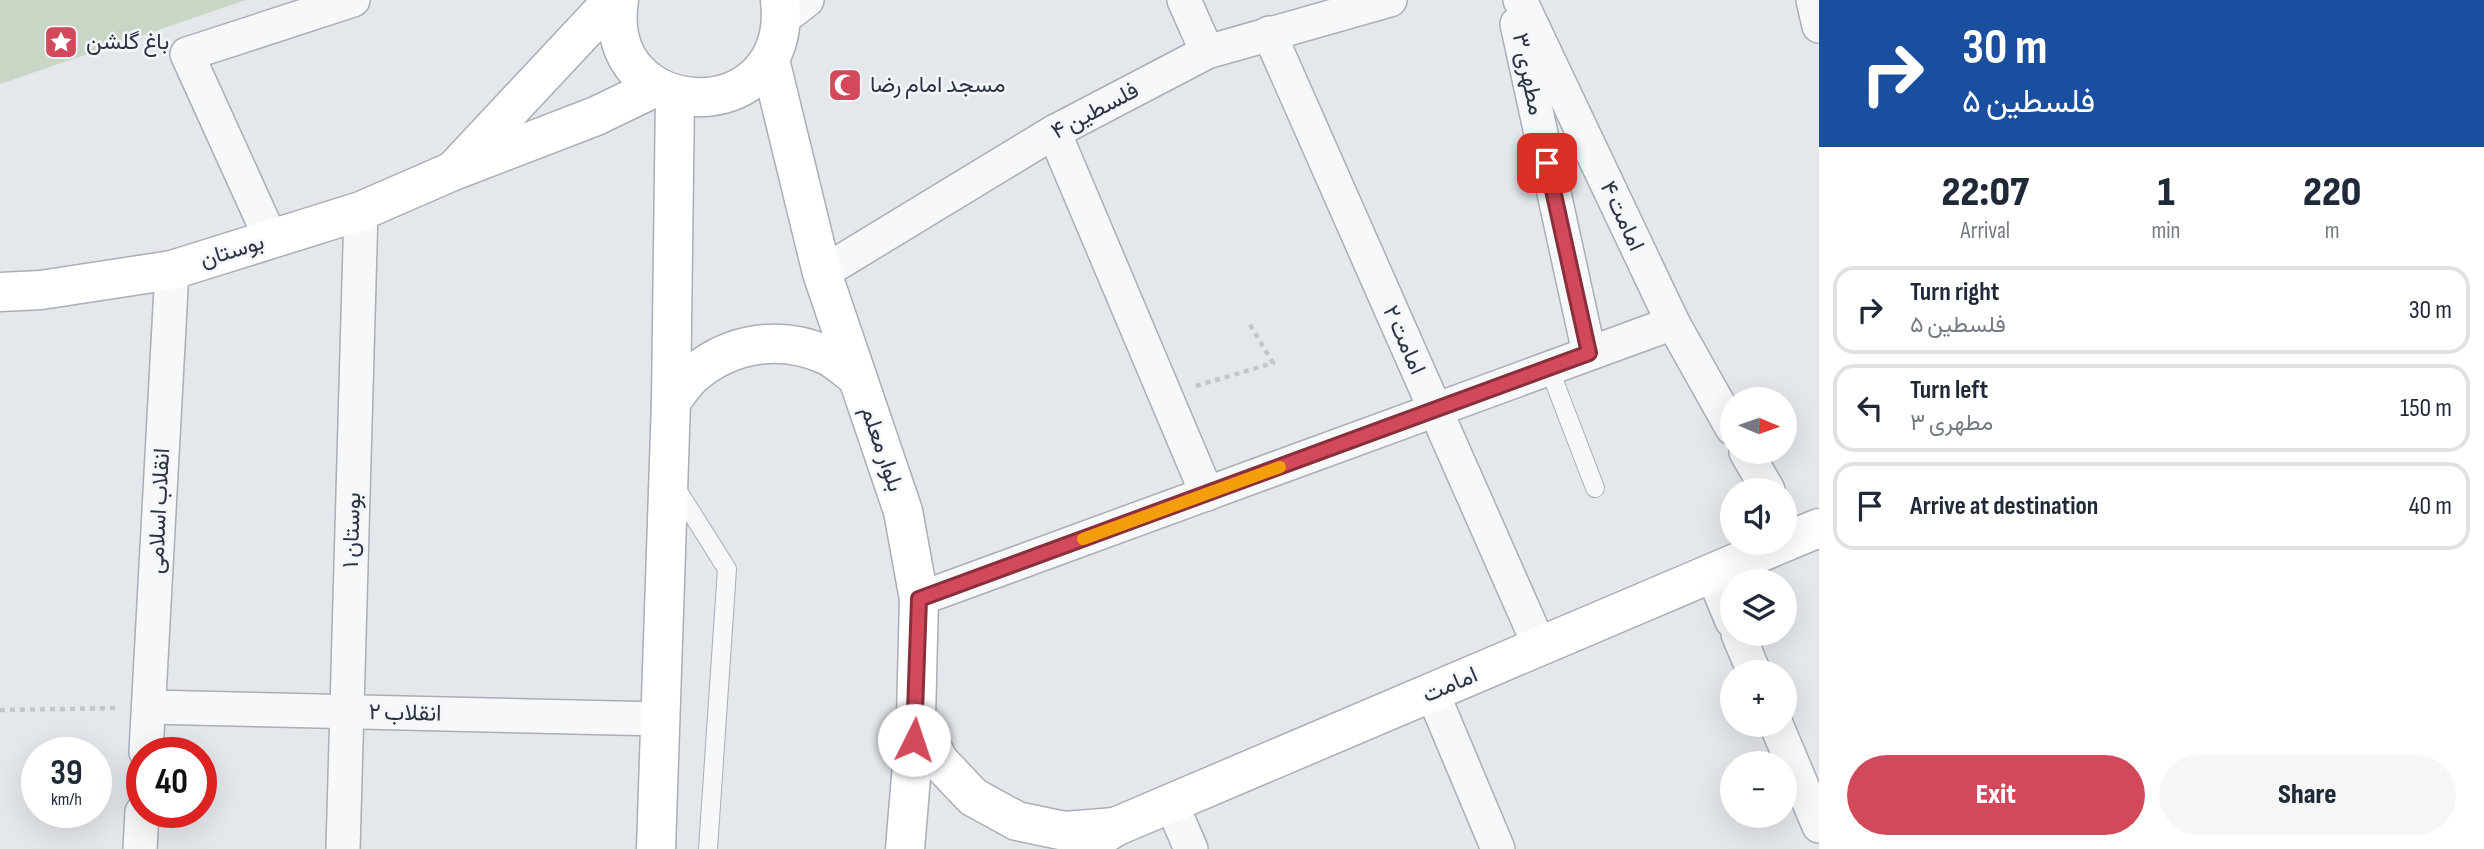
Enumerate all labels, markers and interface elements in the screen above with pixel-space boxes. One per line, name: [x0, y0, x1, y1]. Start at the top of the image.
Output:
text: 30 m: [1962, 19, 2047, 78]
place icon: باغ گلشن: [42, 23, 80, 61]
place label: باغ گلشن: [86, 28, 169, 57]
icon: right: [1847, 28, 1938, 119]
street label: مطهری ۳: [1506, 30, 1550, 118]
mosque icon: مسجد امام رضا: [826, 66, 864, 104]
place label: مسجد امام رضا: [870, 71, 1006, 99]
street label: فلسطین ۴: [1046, 76, 1144, 146]
text: فلسطین ۵: [1962, 83, 2095, 122]
pin: [1517, 133, 1577, 193]
icon: arrive: [1528, 144, 1566, 182]
text: 22:07: [1942, 167, 2029, 218]
text: 1: [2157, 167, 2175, 218]
text: 220: [2303, 167, 2361, 218]
street label: امامت ۴: [1594, 177, 1650, 255]
text: Arrival: [1961, 217, 2010, 245]
text: min: [2152, 217, 2180, 245]
text: m: [2325, 217, 2340, 245]
street label: بوستان: [197, 228, 267, 274]
text: Turn right: [1910, 277, 1999, 308]
icon: right: [1851, 291, 1889, 329]
text: 30 m: [2409, 295, 2452, 326]
street label: امامت ۲: [1376, 301, 1432, 379]
text: فلسطین ۵: [1910, 311, 2006, 339]
text: Turn left: [1910, 375, 1988, 406]
north arrow: [1720, 387, 1797, 464]
map controls: [1720, 387, 1797, 828]
icon: left: [1851, 389, 1889, 427]
text: 150 m: [2400, 393, 2452, 424]
street label: بلوار معلم: [854, 403, 910, 495]
text: مطهری ۳: [1910, 409, 1993, 437]
street label: انقلاب اسلامی: [142, 447, 176, 575]
button: sound: [1720, 478, 1797, 555]
icon: arrive: [1851, 487, 1889, 525]
text: Arrive at destination: [1910, 491, 2098, 522]
text: 40 m: [2409, 491, 2452, 522]
street label: بوستان ۱: [337, 492, 367, 568]
button: layers: [1720, 569, 1797, 646]
button: +: [1720, 660, 1797, 737]
street label: امامت: [1418, 661, 1482, 709]
street label: انقلاب ۲: [368, 698, 442, 728]
position arrow: [877, 703, 951, 777]
speed limit sign: 40: [126, 737, 217, 828]
button: −: [1720, 751, 1797, 828]
text: 39: [50, 752, 83, 795]
button: Exit: [1847, 755, 2145, 835]
button: Share: [2159, 755, 2456, 835]
text: km/h: [51, 789, 82, 810]

